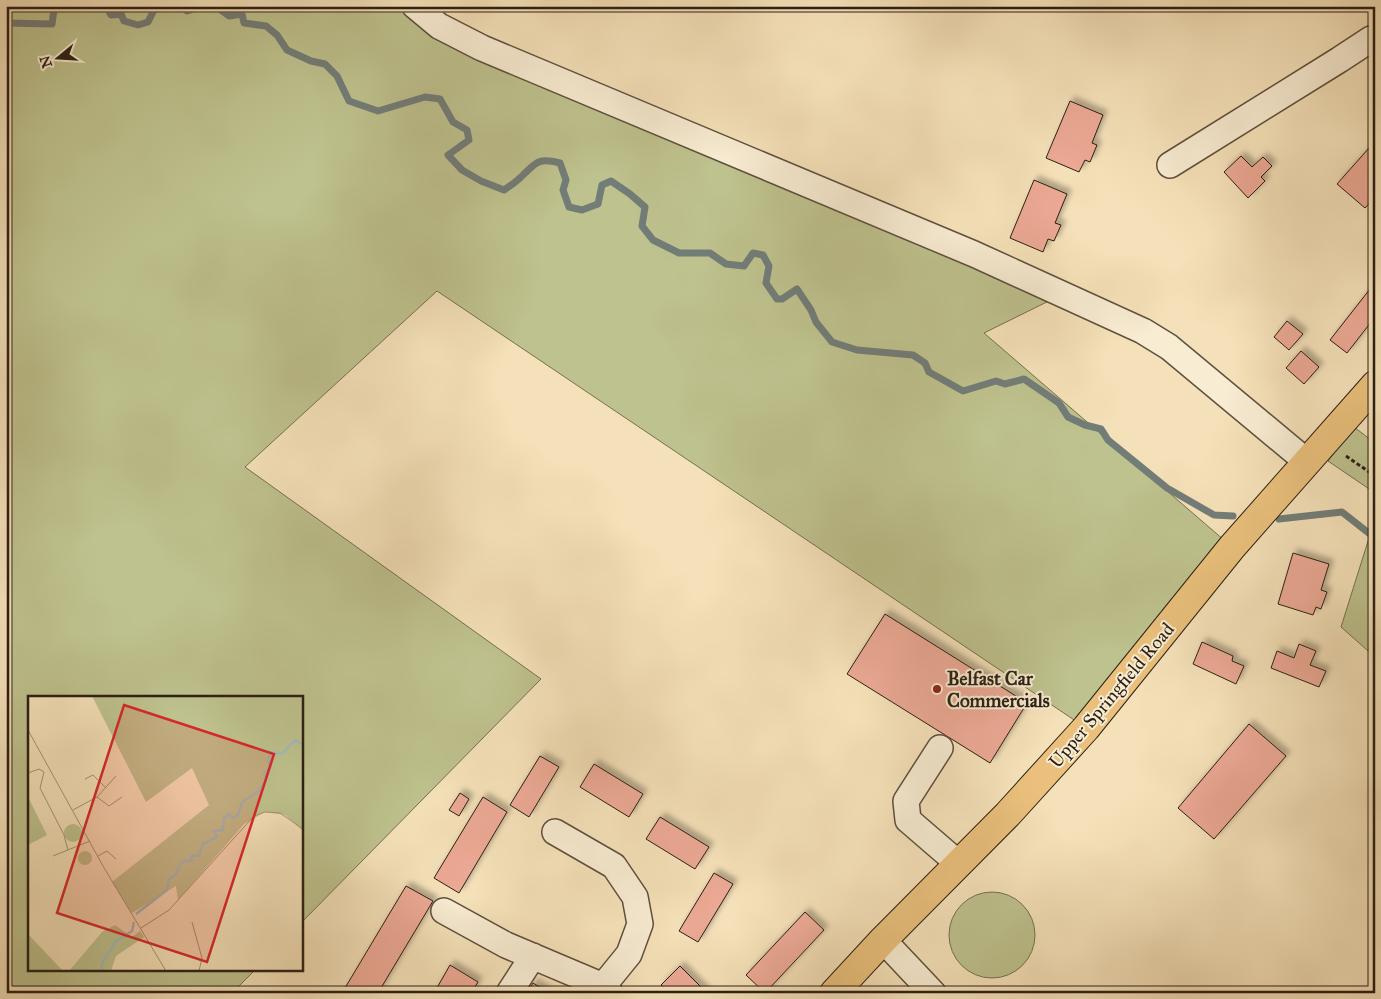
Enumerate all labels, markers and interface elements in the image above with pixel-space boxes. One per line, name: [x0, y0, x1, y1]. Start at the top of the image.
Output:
north arrow: [32, 32, 82, 82]
text: N: [36, 53, 56, 70]
street label: Upper Springfield Road: [1044, 618, 1180, 773]
place label: Belfast Car Commercials: [947, 667, 1050, 712]
marker: Belfast Car Commercials: [931, 683, 943, 695]
inset map: [28, 696, 302, 972]

